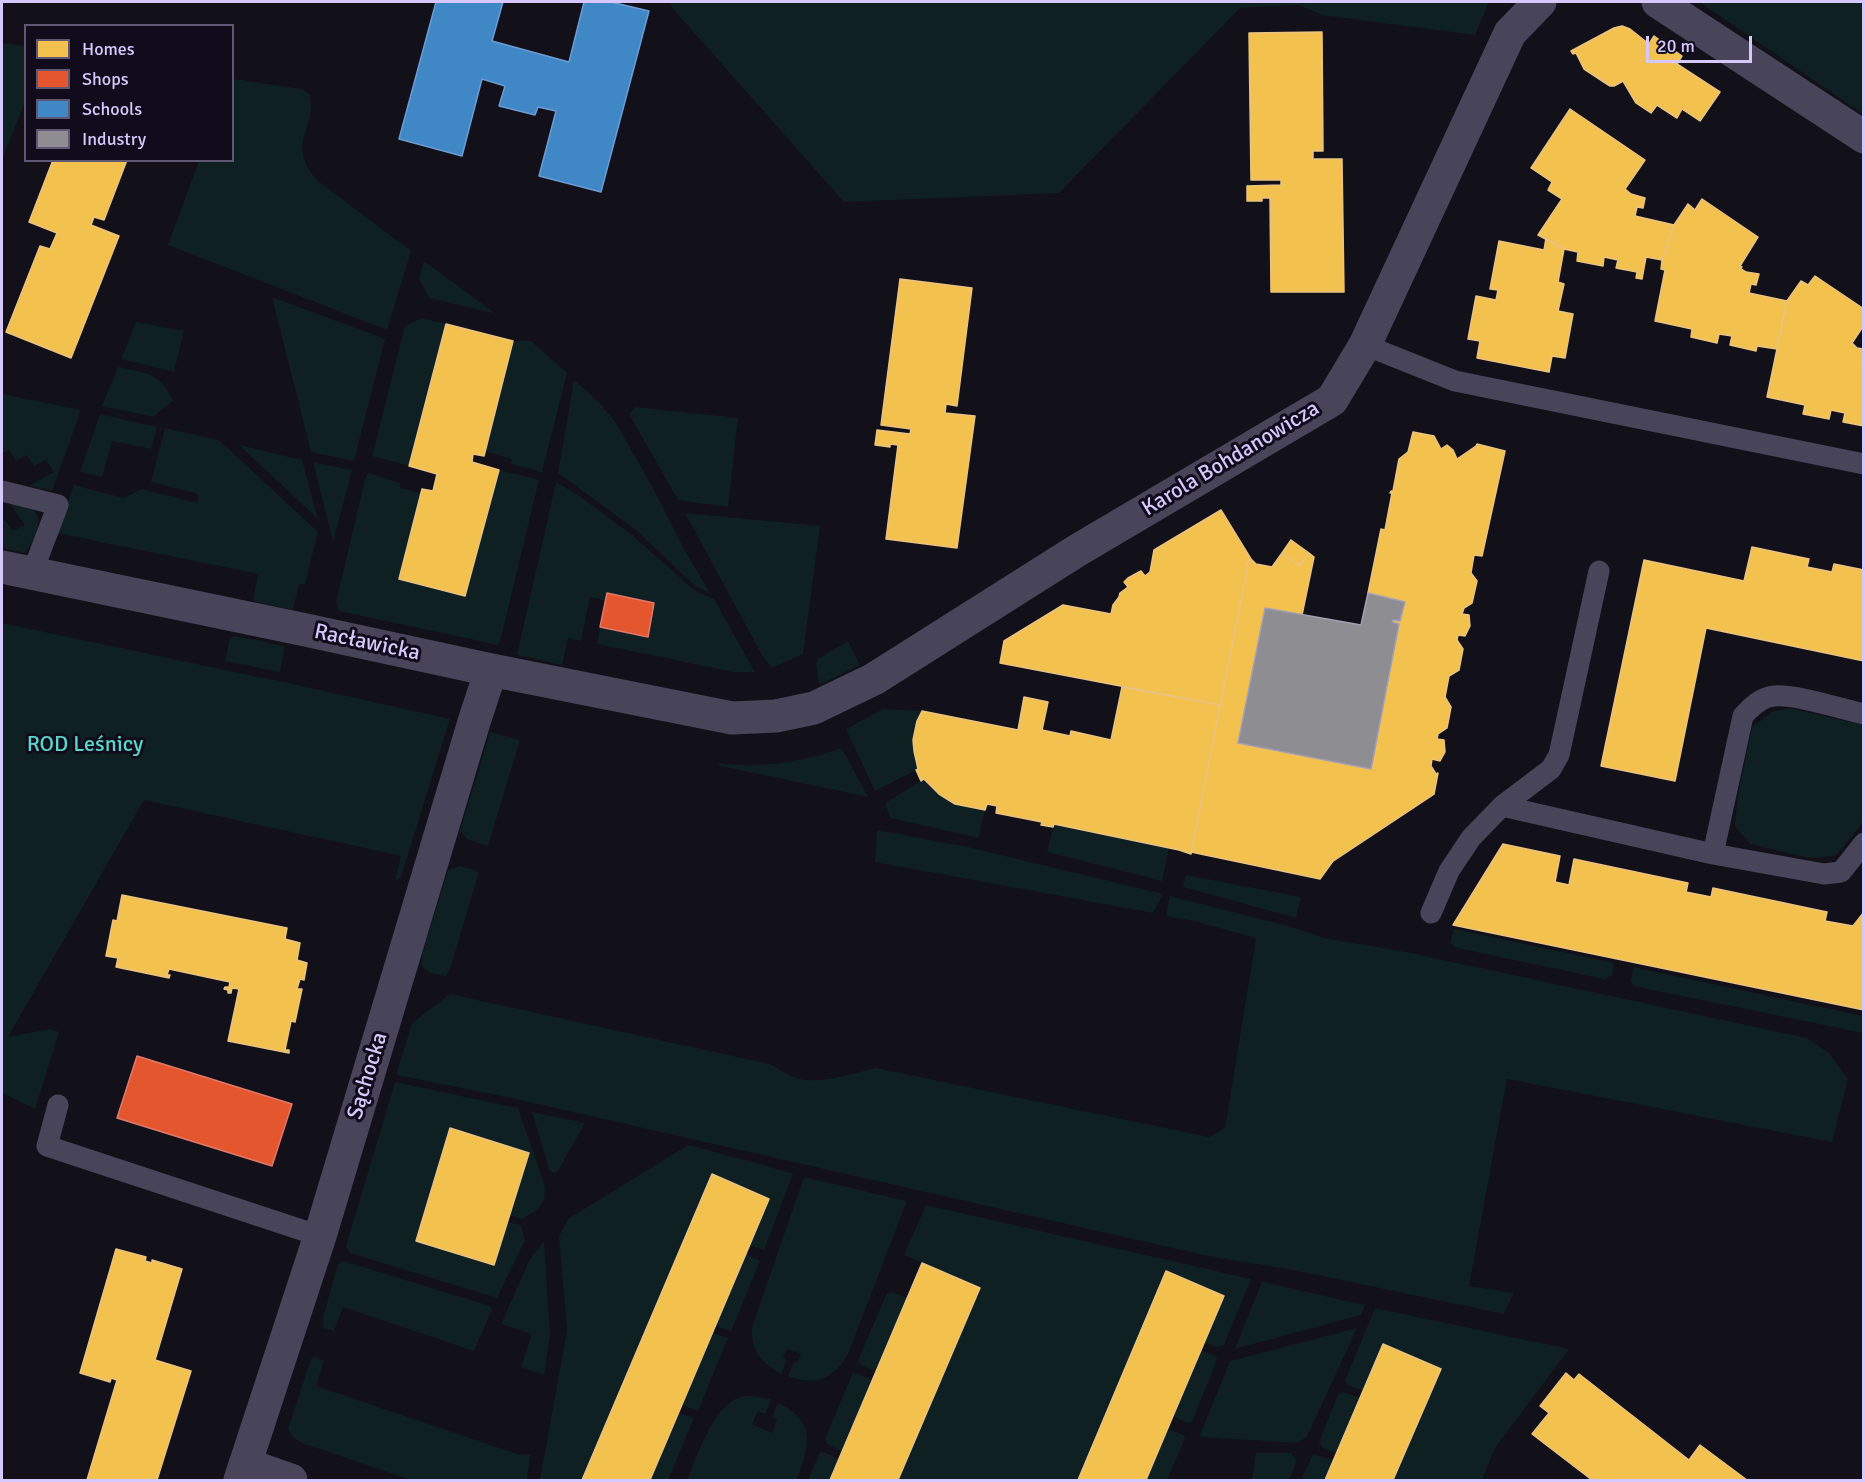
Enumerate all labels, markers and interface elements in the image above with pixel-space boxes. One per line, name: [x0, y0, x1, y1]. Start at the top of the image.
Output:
legend: [24, 24, 234, 162]
scale bar: [1649, 24, 1756, 62]
text: 20 m: [1657, 35, 1695, 57]
text: Homes: [82, 38, 135, 60]
text: Shops: [82, 68, 129, 90]
text: Schools: [82, 98, 142, 120]
text: Industry: [82, 128, 146, 150]
street label: Karola Bohdanowicza: [1138, 396, 1324, 522]
street label: Racławicka: [312, 619, 422, 667]
park label: ROD Leśnicy: [27, 732, 143, 758]
street label: Sąchocka: [342, 1029, 394, 1123]

